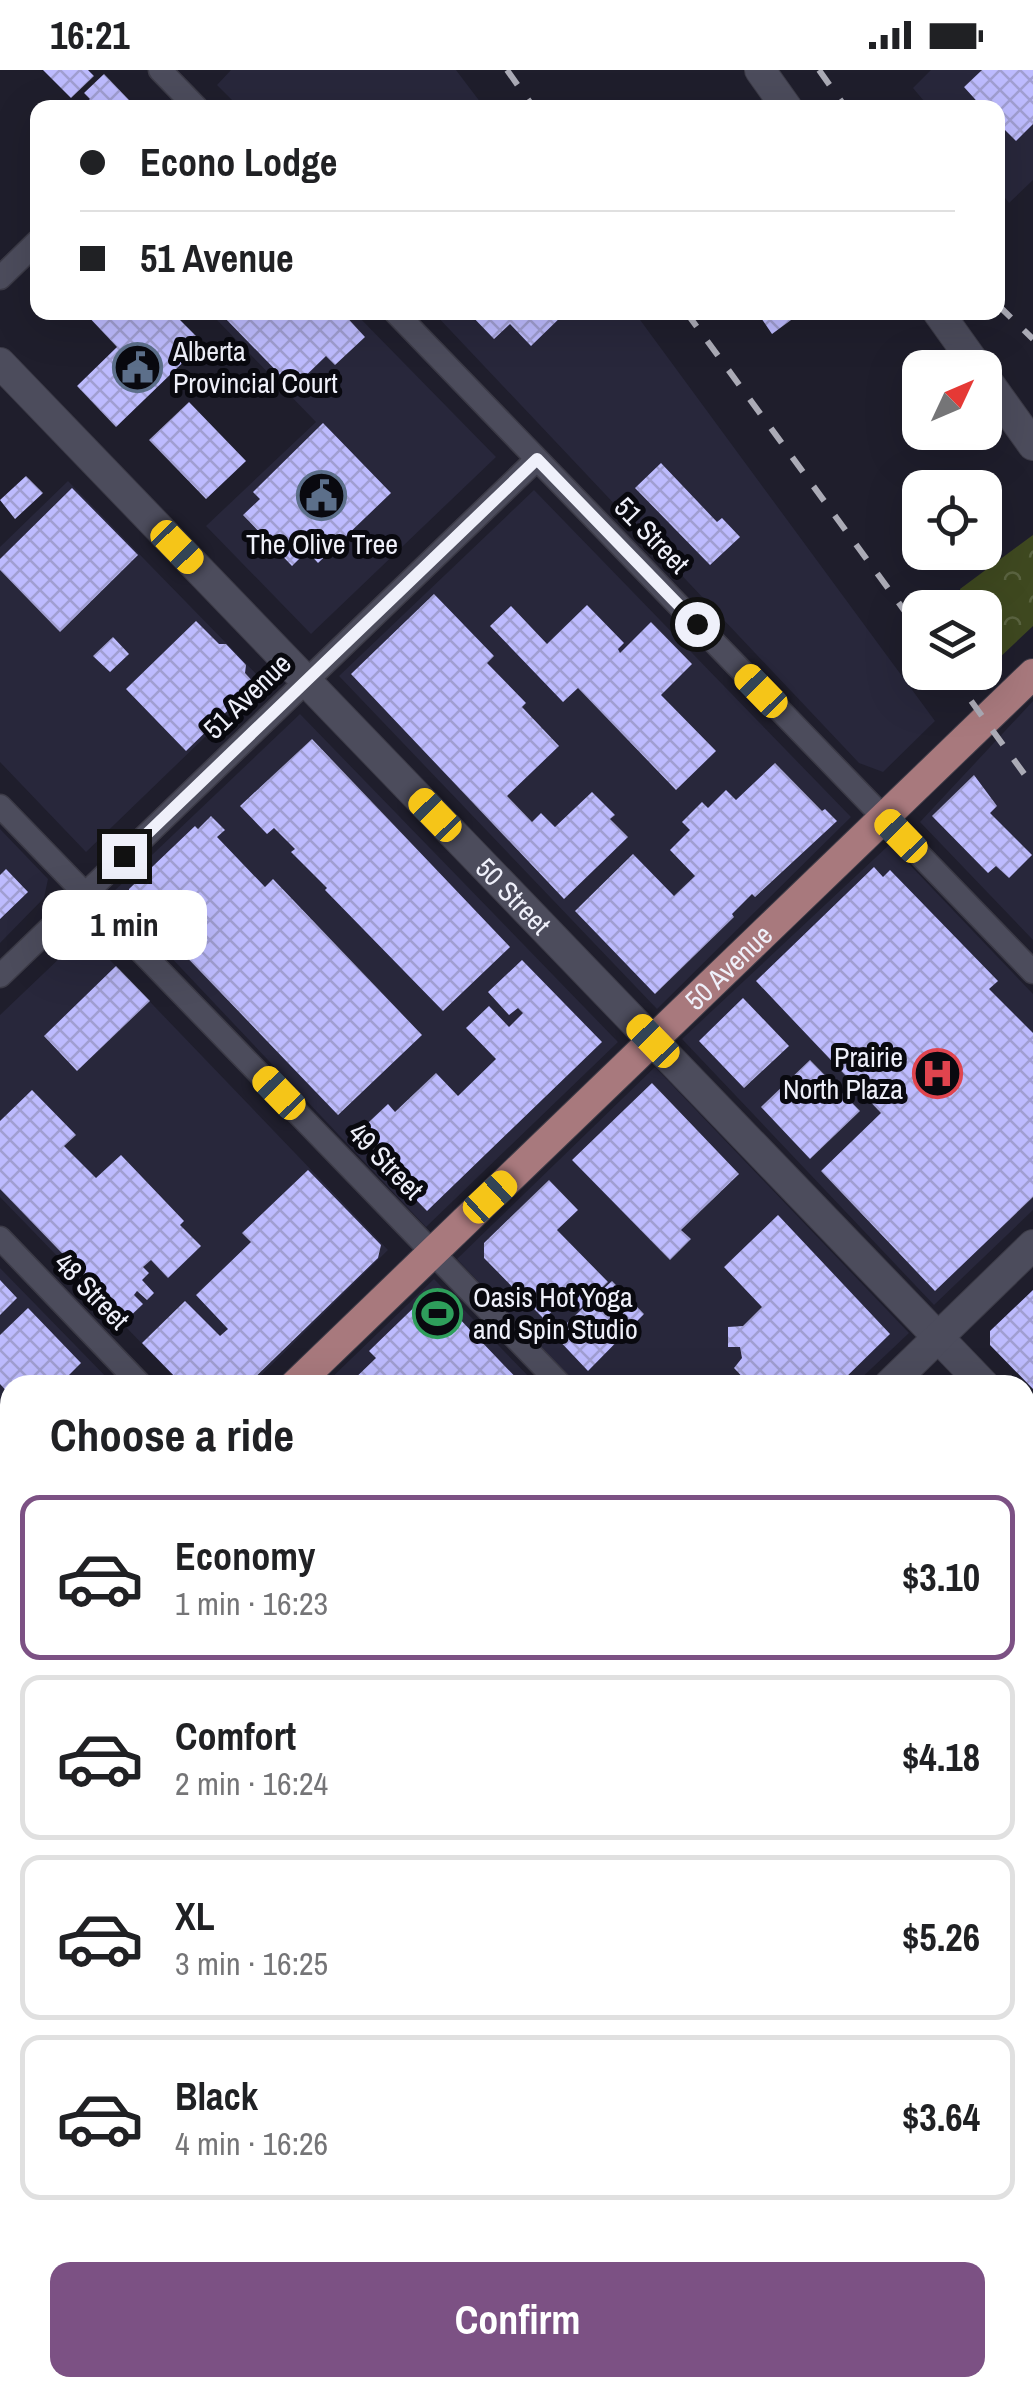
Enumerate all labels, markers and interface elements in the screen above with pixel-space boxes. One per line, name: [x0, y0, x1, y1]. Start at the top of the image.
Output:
text: 16:21: [50, 10, 130, 61]
text: Econo Lodge: [140, 137, 337, 188]
text: 51 Avenue: [140, 233, 294, 284]
place label: Alberta Provincial Court: [172, 332, 338, 402]
public building icon: Alberta Provincial Court: [112, 341, 164, 393]
north arrow: [902, 350, 1002, 450]
map controls: [902, 350, 1002, 690]
public building icon: The Olive Tree: [296, 470, 348, 522]
button: locate: [902, 470, 1002, 570]
street label: 51 Street: [606, 488, 698, 582]
car: [145, 515, 209, 579]
place label: The Olive Tree: [246, 525, 398, 563]
button: layers: [902, 590, 1002, 690]
route start: [675, 602, 720, 647]
street label: 51 Avenue: [195, 645, 299, 747]
car: [729, 659, 793, 723]
car: [403, 783, 467, 847]
car: [869, 804, 933, 868]
route end: [102, 834, 147, 879]
street label: 50 Street: [467, 849, 559, 943]
callout: 1 min: [42, 891, 206, 961]
text: 1 min: [90, 903, 159, 946]
street label: 50 Avenue: [676, 916, 781, 1019]
car: [621, 1009, 685, 1073]
place label: Prairie North Plaza: [783, 1038, 903, 1108]
hospital icon: Prairie North Plaza: [912, 1047, 964, 1099]
car: [247, 1061, 311, 1125]
street label: 49 Street: [340, 1114, 432, 1208]
car: [458, 1166, 522, 1228]
street label: 48 Street: [46, 1244, 138, 1338]
place label: Oasis Hot Yoga and Spin Studio: [473, 1278, 638, 1348]
sports icon: Oasis Hot Yoga and Spin Studio: [412, 1287, 464, 1339]
text: Choose a ride: [50, 1404, 294, 1465]
text: Economy: [175, 1531, 315, 1582]
icon: car: [55, 1533, 145, 1623]
text: $3.10: [902, 1552, 980, 1603]
text: 1 min · 16:23: [175, 1582, 328, 1625]
text: Comfort: [175, 1711, 296, 1762]
icon: car: [55, 1713, 145, 1803]
text: $4.18: [902, 1732, 980, 1783]
text: 2 min · 16:24: [175, 1762, 328, 1805]
text: XL: [175, 1891, 215, 1942]
icon: car: [55, 1893, 145, 1983]
text: $5.26: [902, 1912, 980, 1963]
text: 3 min · 16:25: [175, 1942, 328, 1985]
text: Black: [175, 2071, 258, 2122]
icon: car: [55, 2073, 145, 2163]
text: $3.64: [902, 2092, 980, 2143]
text: 4 min · 16:26: [175, 2122, 328, 2165]
button: Confirm: [50, 2262, 985, 2377]

